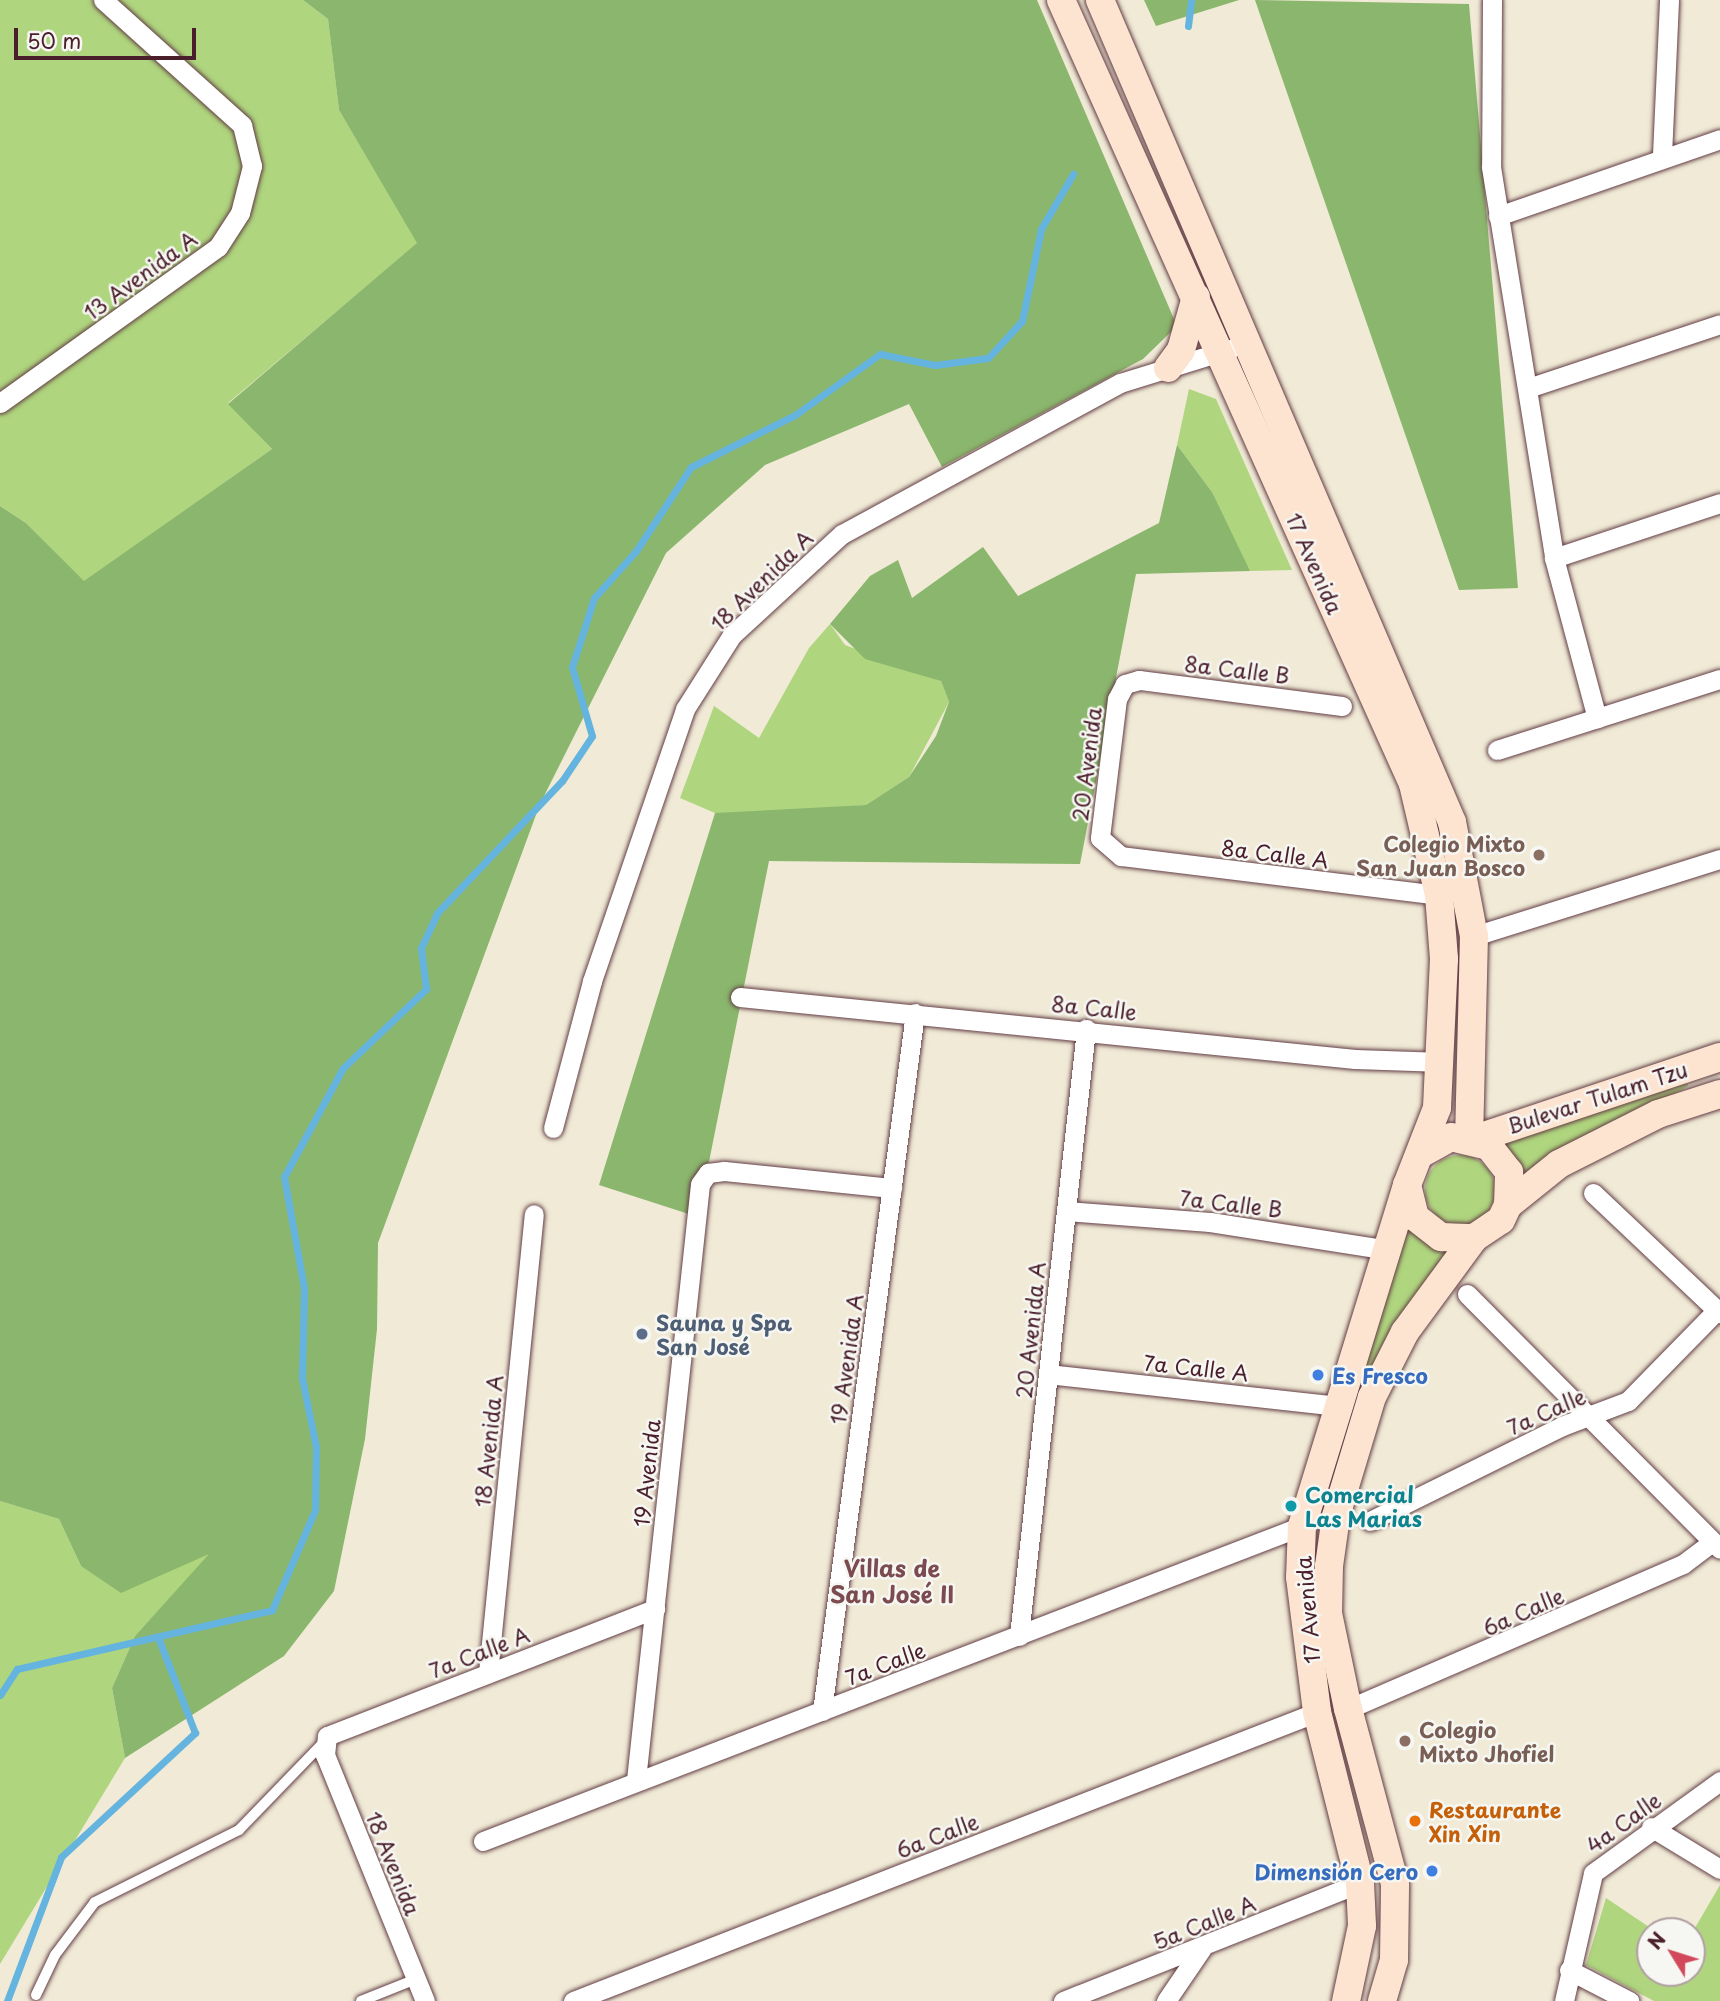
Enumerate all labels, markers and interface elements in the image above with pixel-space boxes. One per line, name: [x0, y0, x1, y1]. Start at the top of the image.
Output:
scale bar: [18, 14, 200, 58]
text: 50 m: [27, 24, 81, 56]
street label: 13 Avenida A: [79, 226, 201, 324]
street label: 17 Avenida: [1282, 509, 1348, 617]
street label: 18 Avenida A: [705, 525, 817, 635]
street label: 8a Calle B: [1183, 650, 1291, 688]
street label: 20 Avenida: [1066, 704, 1106, 824]
place label: Colegio Mixto San Juan Bosco: [1357, 830, 1525, 880]
street label: 8a Calle A: [1220, 834, 1330, 872]
marker: Colegio Mixto San Juan Bosco: [1531, 847, 1547, 863]
street label: 8a Calle: [1051, 990, 1137, 1024]
street label: Bulevar Tulam Tzu: [1504, 1056, 1690, 1138]
street label: 7a Calle B: [1179, 1184, 1283, 1222]
street label: 20 Avenida A: [1010, 1259, 1050, 1401]
street label: 19 Avenida A: [824, 1292, 868, 1426]
place label: Sauna y Spa San José: [656, 1309, 790, 1359]
marker: Sauna y Spa San José: [634, 1326, 650, 1342]
street label: 7a Calle A: [1143, 1349, 1249, 1385]
place label: Es Fresco: [1332, 1362, 1429, 1388]
marker: Es Fresco: [1310, 1367, 1326, 1383]
street label: 18 Avenida A: [469, 1374, 507, 1508]
street label: 7a Calle: [1503, 1383, 1589, 1439]
street label: 19 Avenida: [628, 1418, 664, 1528]
place label: Comercial Las Marias: [1305, 1481, 1422, 1531]
marker: Comercial Las Marias: [1283, 1498, 1299, 1514]
district label: Villas de San José II: [830, 1554, 954, 1608]
street label: 17 Avenida: [1290, 1555, 1324, 1665]
street label: 6a Calle: [1479, 1582, 1567, 1640]
street label: 7a Calle A: [426, 1621, 532, 1683]
street label: 7a Calle: [842, 1637, 928, 1689]
place label: Colegio Mixto Jhofiel: [1419, 1716, 1556, 1766]
marker: Colegio Mixto Jhofiel: [1397, 1733, 1413, 1749]
street label: 4a Calle: [1581, 1787, 1665, 1857]
place label: Restaurante Xin Xin: [1429, 1796, 1561, 1846]
street label: 18 Avenida: [362, 1807, 426, 1919]
street label: 6a Calle: [892, 1808, 982, 1862]
marker: Restaurante Xin Xin: [1407, 1813, 1423, 1829]
place label: Dimensión Cero: [1253, 1858, 1418, 1884]
marker: Dimensión Cero: [1424, 1863, 1440, 1879]
street label: 5a Calle A: [1150, 1890, 1258, 1954]
north arrow: [1636, 1917, 1706, 1987]
text: N: [1640, 1926, 1672, 1955]

